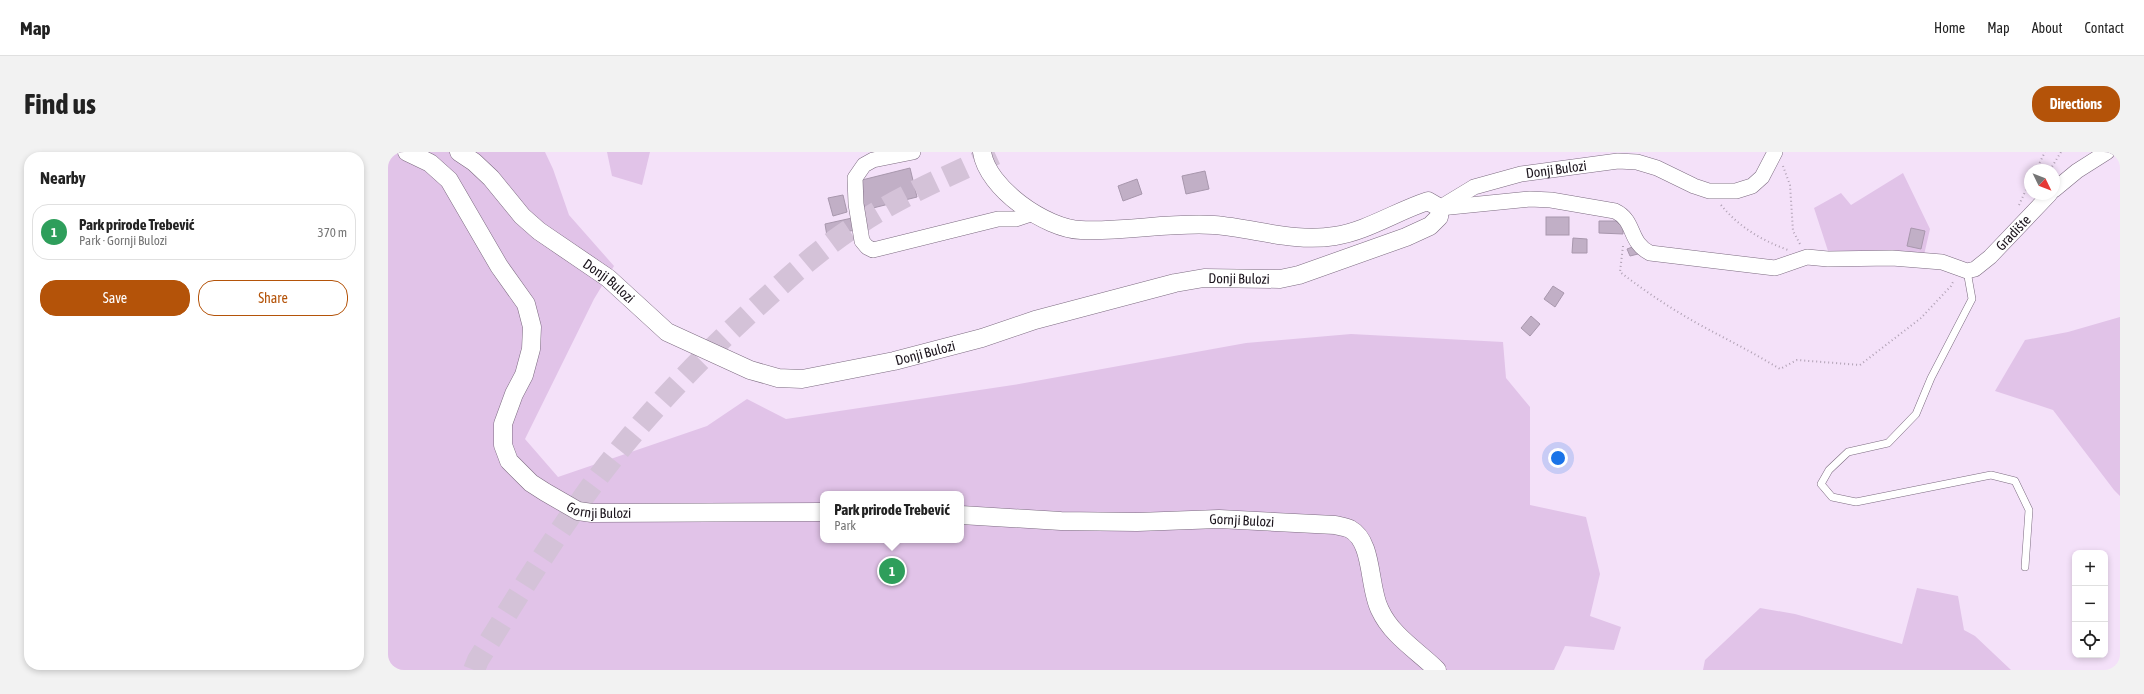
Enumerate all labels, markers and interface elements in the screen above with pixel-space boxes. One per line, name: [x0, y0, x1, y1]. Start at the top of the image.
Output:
text: Map: [20, 17, 51, 39]
text: Home: [1934, 20, 1965, 36]
text: Map: [1987, 20, 2010, 36]
text: About: [2032, 20, 2063, 36]
text: Contact: [2085, 20, 2124, 36]
button: Directions: [2032, 86, 2120, 122]
text: Find us: [24, 88, 96, 120]
street label: Donji Bulozi: [1525, 157, 1588, 181]
north arrow: [2024, 164, 2060, 200]
text: Nearby: [40, 168, 86, 188]
street label: Gradište: [1993, 212, 2034, 254]
text: Park prirode Trebević: [79, 216, 194, 233]
text: 1: [51, 225, 57, 240]
text: 370 m: [318, 225, 347, 240]
text: Park · Gornji Bulozi: [79, 233, 167, 248]
street label: Donji Bulozi: [580, 255, 638, 306]
street label: Donji Bulozi: [1208, 270, 1270, 287]
button: Save: [40, 280, 190, 316]
button: Share: [198, 280, 348, 316]
street label: Donji Bulozi: [894, 337, 957, 368]
your location: [1548, 448, 1568, 468]
popup: [820, 491, 964, 543]
street label: Gornji Bulozi: [564, 498, 631, 521]
text: Park prirode Trebević: [834, 501, 950, 518]
street label: Gornji Bulozi: [1209, 511, 1275, 530]
text: Park: [834, 518, 856, 533]
map controls: [2072, 550, 2108, 658]
button: +: [2072, 550, 2108, 586]
pin: 1: [879, 556, 905, 586]
button: −: [2072, 586, 2108, 622]
button: locate: [2072, 622, 2108, 658]

